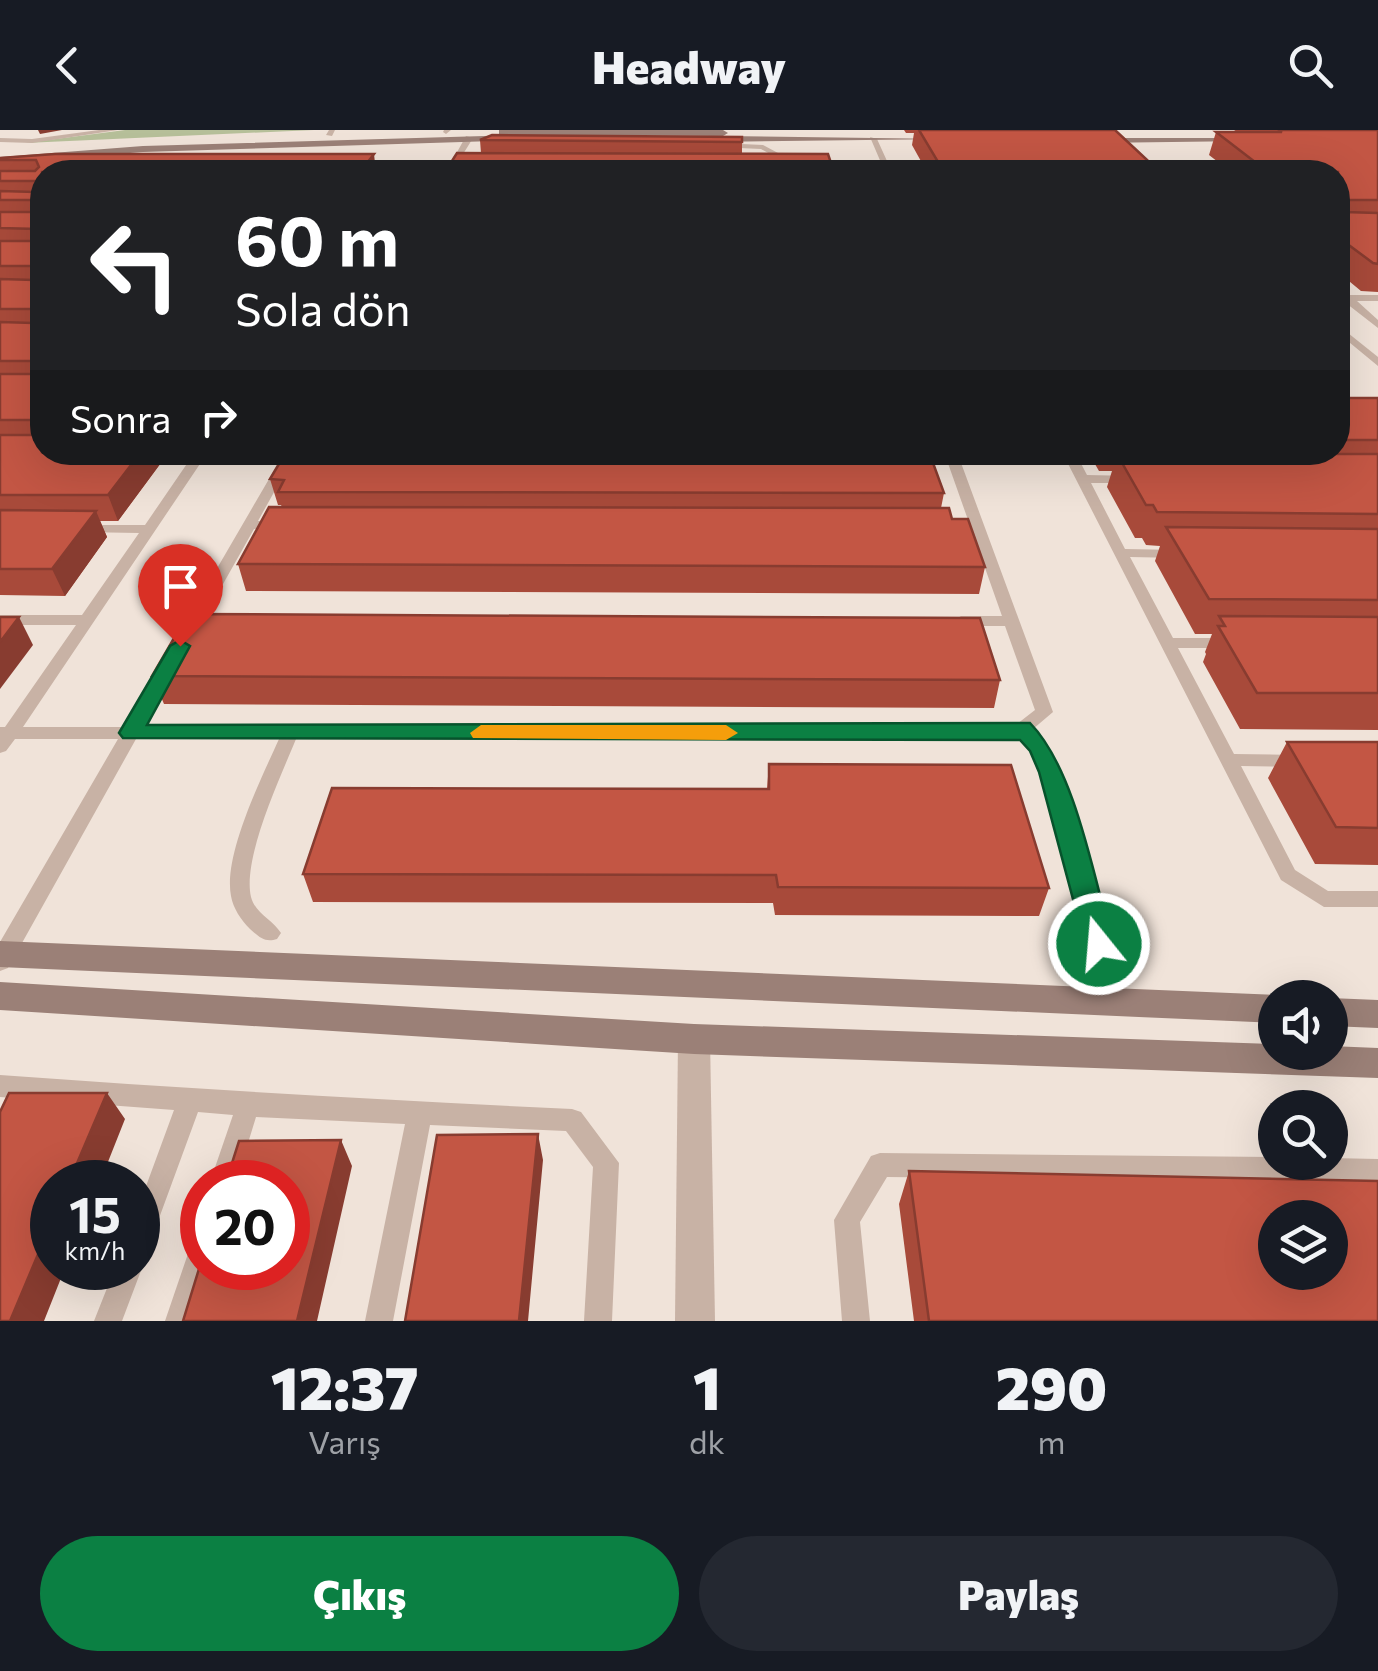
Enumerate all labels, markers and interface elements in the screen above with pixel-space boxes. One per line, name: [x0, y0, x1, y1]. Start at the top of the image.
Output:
icon: back: [40, 38, 95, 93]
text: Headway: [592, 38, 786, 93]
icon: search: [1283, 38, 1338, 93]
text: 60 m: [235, 195, 399, 280]
icon: left: [70, 200, 200, 330]
text: Sola dön: [235, 280, 411, 335]
icon: right: [191, 390, 246, 445]
text: Sonra: [70, 394, 171, 441]
pin: [138, 544, 223, 647]
icon: arrive: [153, 559, 208, 614]
position arrow: [1047, 892, 1151, 996]
map controls: [1258, 980, 1348, 1290]
button: sound: [1258, 980, 1348, 1070]
button: search: [1258, 1090, 1348, 1180]
speed limit sign: 20: [180, 1160, 310, 1290]
text: 15: [69, 1182, 121, 1243]
button: layers: [1258, 1200, 1348, 1290]
text: km/h: [65, 1235, 125, 1265]
text: 12:37: [271, 1349, 418, 1422]
text: 1: [693, 1349, 721, 1422]
text: 290: [996, 1349, 1107, 1422]
text: Varış: [308, 1421, 381, 1461]
text: dk: [689, 1421, 725, 1461]
text: m: [1037, 1421, 1065, 1461]
button: Çıkış: [40, 1536, 679, 1651]
button: Paylaş: [699, 1536, 1338, 1651]

